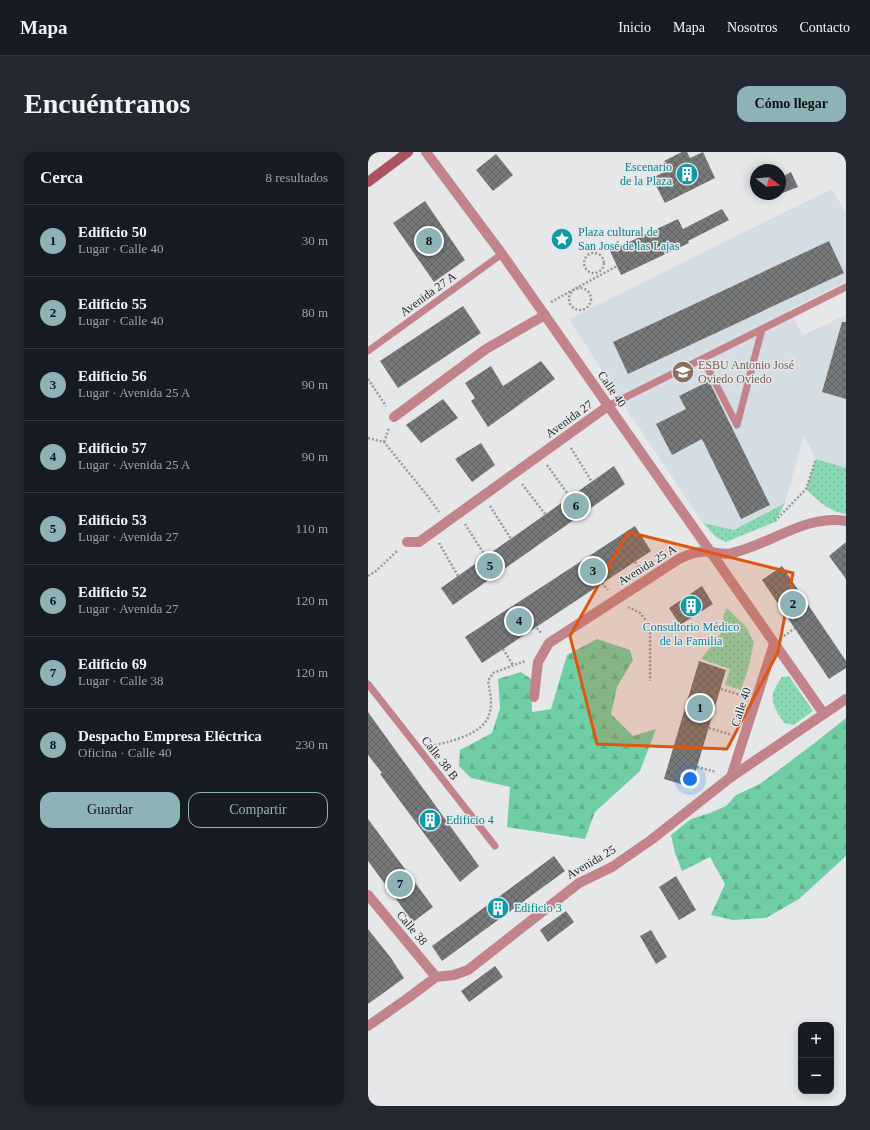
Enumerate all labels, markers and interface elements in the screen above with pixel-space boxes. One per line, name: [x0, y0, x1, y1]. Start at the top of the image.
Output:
text: Mapa: [20, 17, 68, 38]
text: Inicio: [618, 20, 651, 35]
text: Mapa: [673, 20, 705, 35]
text: Nosotros: [727, 20, 777, 35]
text: Contacto: [799, 20, 850, 35]
button: Cómo llegar: [737, 86, 846, 122]
text: Encuéntranos: [24, 88, 190, 119]
place label: Escenario de la Plaza: [620, 160, 673, 188]
building icon: Escenario de la Plaza: [674, 161, 700, 187]
north arrow: [750, 164, 786, 200]
text: Cerca: [40, 168, 83, 187]
text: 8 resultados: [266, 170, 328, 185]
text: Edificio 50: [78, 224, 147, 240]
place label: Plaza cultural de San José de las Lajas: [578, 225, 680, 253]
pin: 8: [416, 226, 442, 256]
place icon: Plaza cultural de San José de las Lajas: [549, 226, 575, 252]
text: 1: [50, 233, 56, 248]
text: 30 m: [302, 233, 328, 248]
text: Lugar · Calle 40: [78, 241, 164, 256]
street label: Avenida 27 A: [397, 269, 459, 319]
text: Edificio 55: [78, 296, 147, 312]
text: 2: [50, 305, 56, 320]
text: 80 m: [302, 305, 328, 320]
text: Lugar · Calle 40: [78, 313, 164, 328]
place label: ESBU Antonio José Oviedo Oviedo: [698, 358, 794, 386]
school or university icon: ESBU Antonio José Oviedo Oviedo: [670, 359, 696, 385]
text: Edificio 56: [78, 368, 147, 384]
street label: Calle 40: [595, 368, 629, 410]
text: 3: [50, 377, 56, 392]
text: 90 m: [302, 377, 328, 392]
text: Lugar · Avenida 25 A: [78, 385, 190, 400]
street label: Avenida 27: [543, 397, 595, 441]
text: Edificio 57: [78, 440, 147, 456]
text: 4: [50, 449, 56, 464]
text: 90 m: [302, 449, 328, 464]
text: Lugar · Avenida 25 A: [78, 457, 190, 472]
pin: 6: [563, 491, 589, 521]
text: Edificio 53: [78, 512, 147, 528]
text: 5: [50, 521, 56, 536]
text: 110 m: [296, 521, 328, 536]
text: Lugar · Avenida 27: [78, 529, 178, 544]
street label: Avenida 25 A: [615, 541, 679, 588]
pin: 5: [477, 551, 503, 581]
pin: 3: [580, 556, 606, 586]
text: Edificio 52: [78, 584, 147, 600]
pin: 2: [780, 589, 806, 619]
text: 6: [50, 593, 56, 608]
text: 120 m: [295, 593, 328, 608]
building icon: Consultorio Médico de la Familia: [678, 593, 704, 619]
text: Lugar · Avenida 27: [78, 601, 178, 616]
pin: 4: [506, 606, 532, 636]
place label: Consultorio Médico de la Familia: [643, 620, 739, 648]
text: Edificio 69: [78, 656, 147, 672]
text: 7: [50, 665, 56, 680]
text: 120 m: [295, 665, 328, 680]
text: Lugar · Calle 38: [78, 673, 164, 688]
street label: Calle 40: [728, 686, 754, 728]
pin: 1: [687, 693, 713, 723]
text: Despacho Empresa Eléctrica: [78, 728, 262, 744]
street label: Calle 38 B: [419, 733, 461, 783]
text: 8: [50, 737, 56, 752]
text: 230 m: [295, 737, 328, 752]
text: Oficina · Calle 40: [78, 745, 172, 760]
your location: [680, 769, 700, 789]
button: Guardar: [40, 792, 180, 828]
button: Compartir: [188, 792, 328, 828]
building icon: Edificio 4: [417, 807, 443, 833]
place label: Edificio 4: [446, 813, 494, 827]
street label: Avenida 25: [564, 842, 618, 882]
pin: 7: [387, 869, 413, 899]
building icon: Edificio 3: [485, 895, 511, 921]
place label: Edificio 3: [514, 901, 562, 915]
street label: Calle 38: [394, 908, 430, 948]
map controls: [798, 1022, 834, 1094]
button: +: [798, 1022, 834, 1058]
button: −: [798, 1058, 834, 1094]

